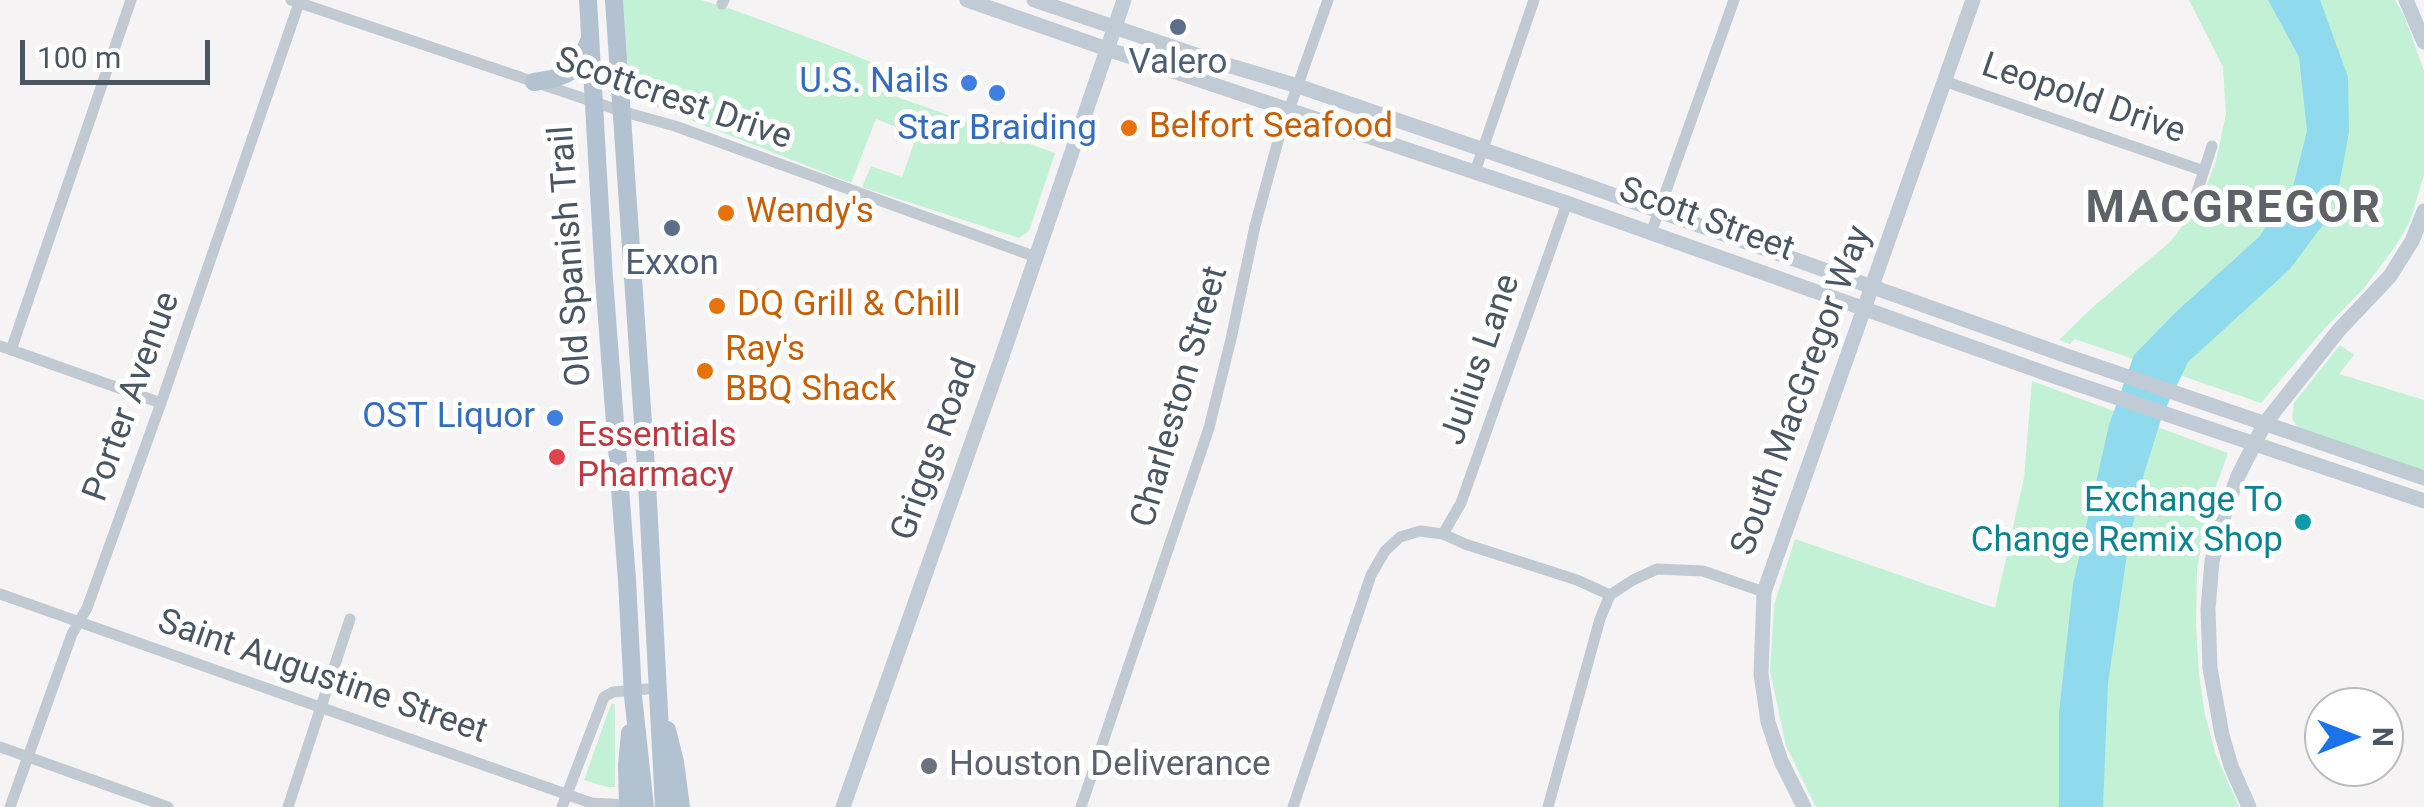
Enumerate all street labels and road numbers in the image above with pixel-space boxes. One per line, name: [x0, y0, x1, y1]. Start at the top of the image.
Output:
street label: Scottcrest Drive: [549, 40, 797, 160]
street label: Leopold Drive: [1976, 46, 2190, 154]
street label: Old Spanish Trail: [542, 124, 602, 388]
street label: Scott Street: [1613, 170, 1799, 272]
street label: South MacGregor Way: [1724, 221, 1882, 561]
street label: Charleston Street: [1124, 262, 1238, 532]
street label: Julius Lane: [1433, 269, 1531, 451]
street label: Porter Avenue: [76, 287, 190, 507]
street label: Griggs Road: [884, 353, 988, 547]
street label: Saint Augustine Street: [152, 602, 492, 754]

